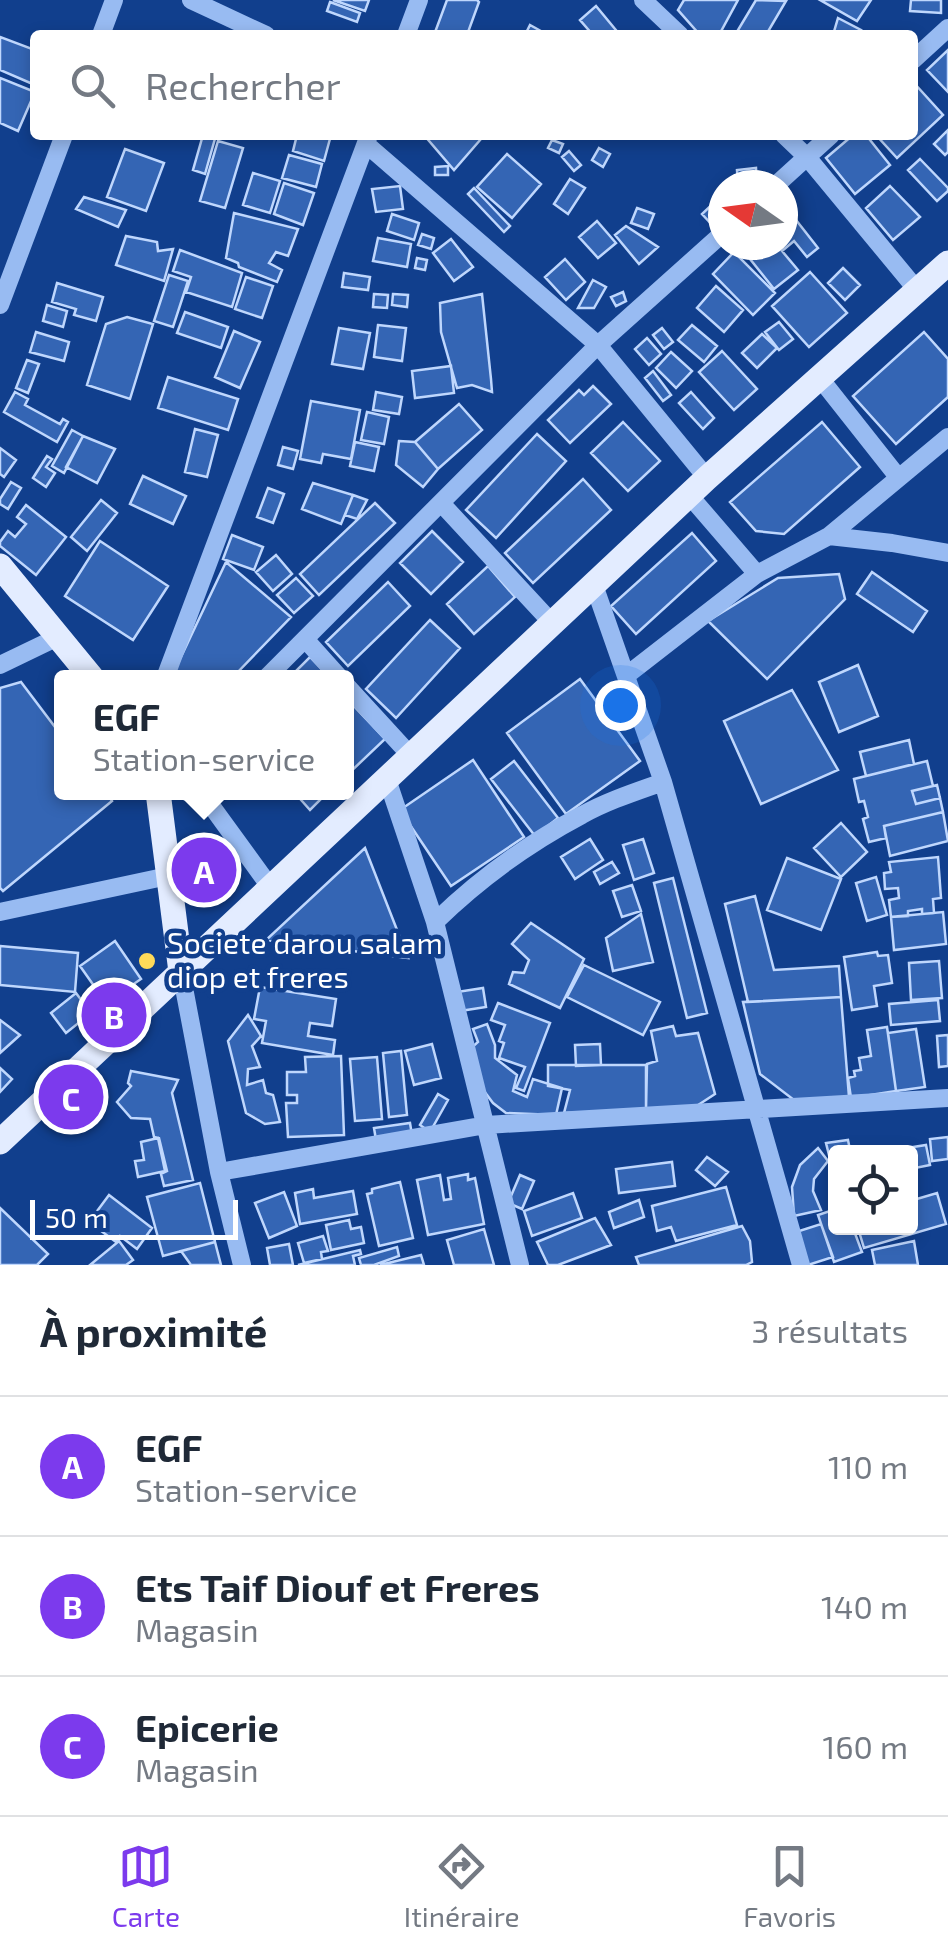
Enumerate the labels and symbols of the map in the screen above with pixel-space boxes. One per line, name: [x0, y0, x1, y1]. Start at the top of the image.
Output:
north arrow: [708, 170, 798, 260]
your location: [595, 680, 646, 731]
pin: A: [172, 832, 236, 908]
place label: Societe darou salam diop et freres: [167, 924, 443, 994]
marker: Societe darou salam diop et freres: [136, 950, 158, 972]
pin: B: [82, 978, 146, 1052]
pin: C: [38, 1060, 104, 1134]
scale bar: [30, 1195, 238, 1240]

